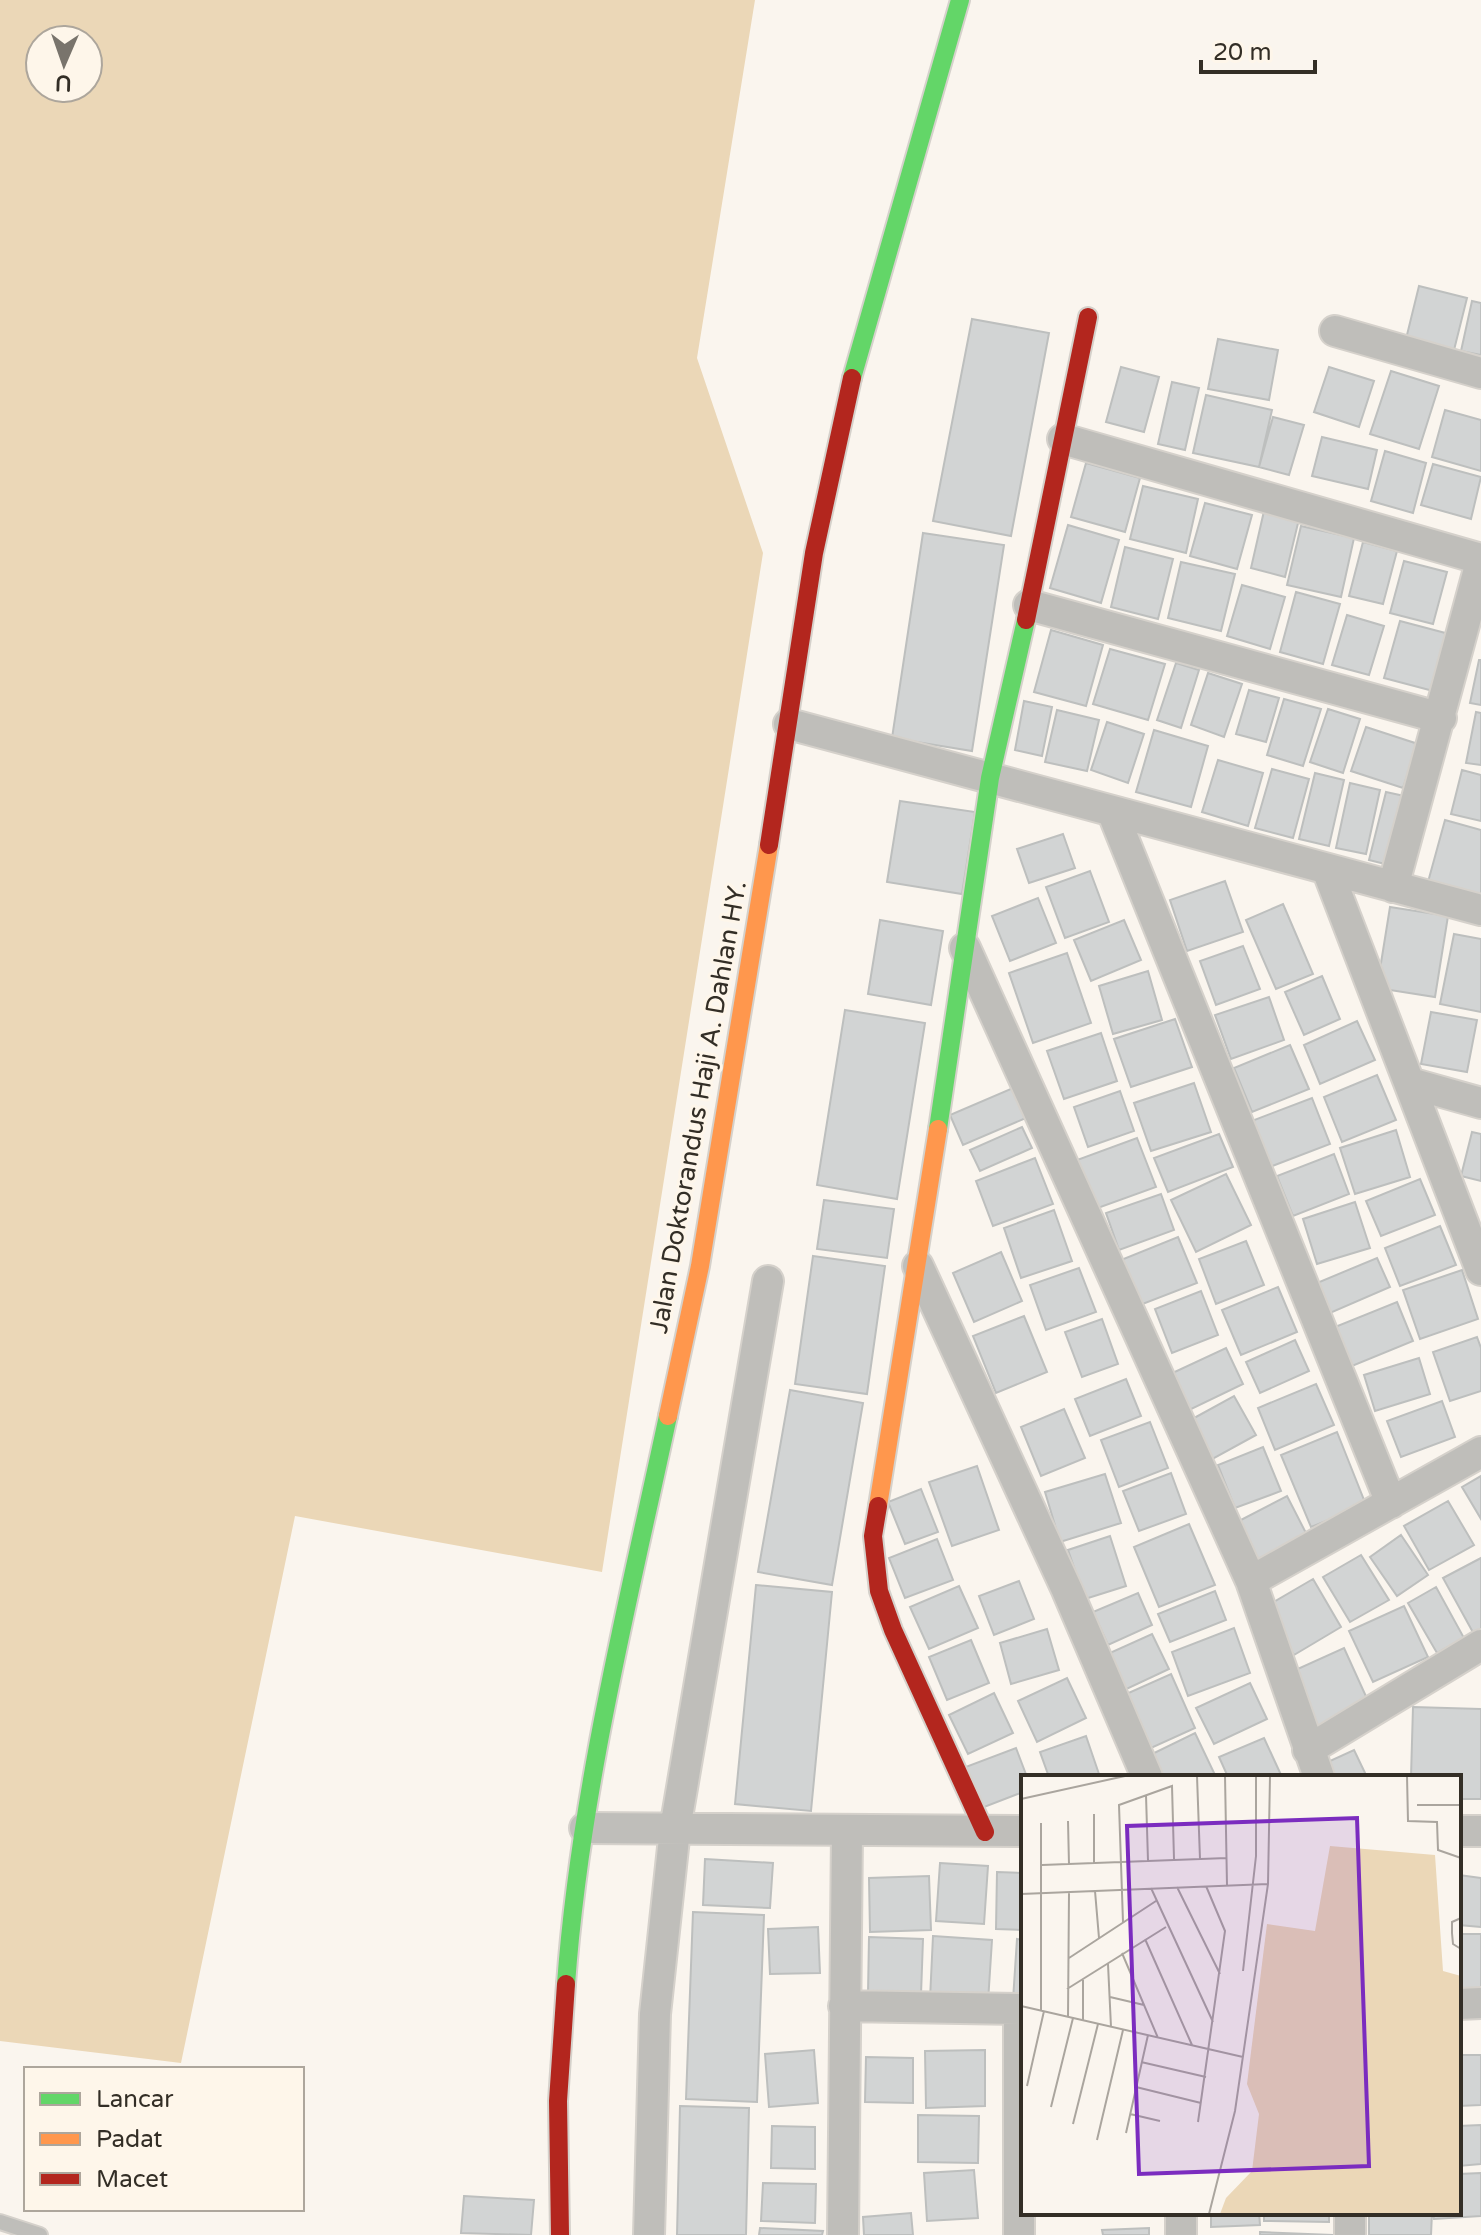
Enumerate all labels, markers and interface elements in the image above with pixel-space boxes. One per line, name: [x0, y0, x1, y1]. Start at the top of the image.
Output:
north arrow: [24, 24, 104, 104]
scale bar: [1201, 24, 1315, 74]
text: 20 m: [1213, 38, 1271, 67]
text: U: [55, 70, 72, 96]
street label: Jalan Doktorandus Haji A. Dahlan HY.: [643, 878, 753, 1336]
inset map: [1021, 1775, 1461, 2215]
legend: [24, 2067, 304, 2211]
text: Lancar: [96, 2085, 174, 2114]
text: Padat: [96, 2125, 163, 2154]
text: Macet: [96, 2165, 168, 2194]

